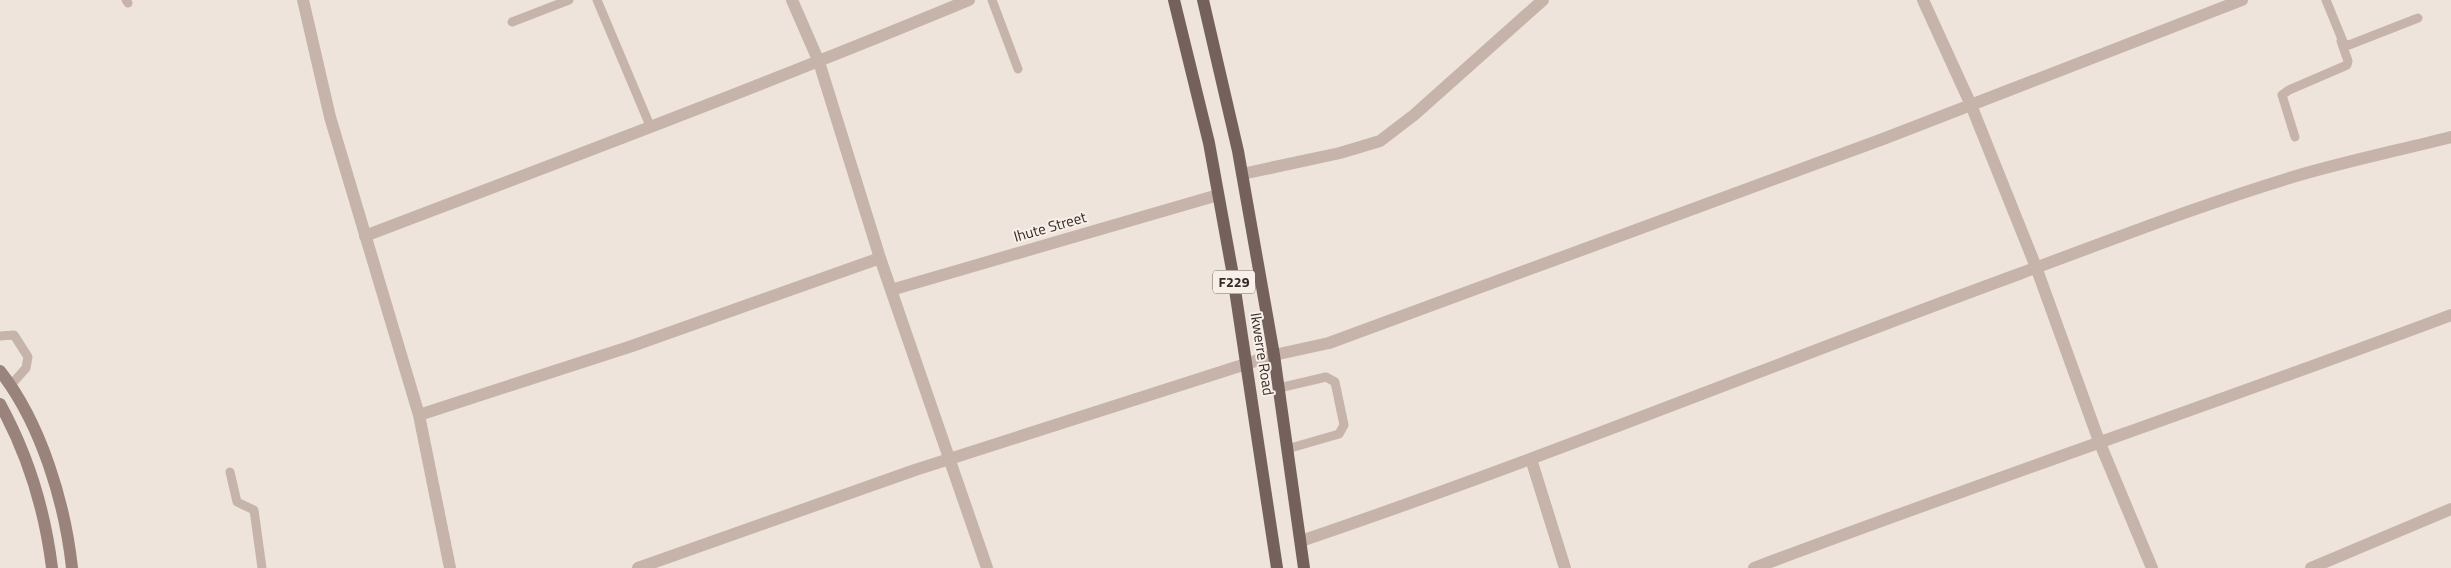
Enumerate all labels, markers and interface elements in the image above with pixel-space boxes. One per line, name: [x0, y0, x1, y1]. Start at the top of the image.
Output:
street label: Ihute Street: [1011, 205, 1090, 248]
road number: F229: [1213, 270, 1255, 294]
street label: Ikwerre Road: [1245, 311, 1280, 397]

